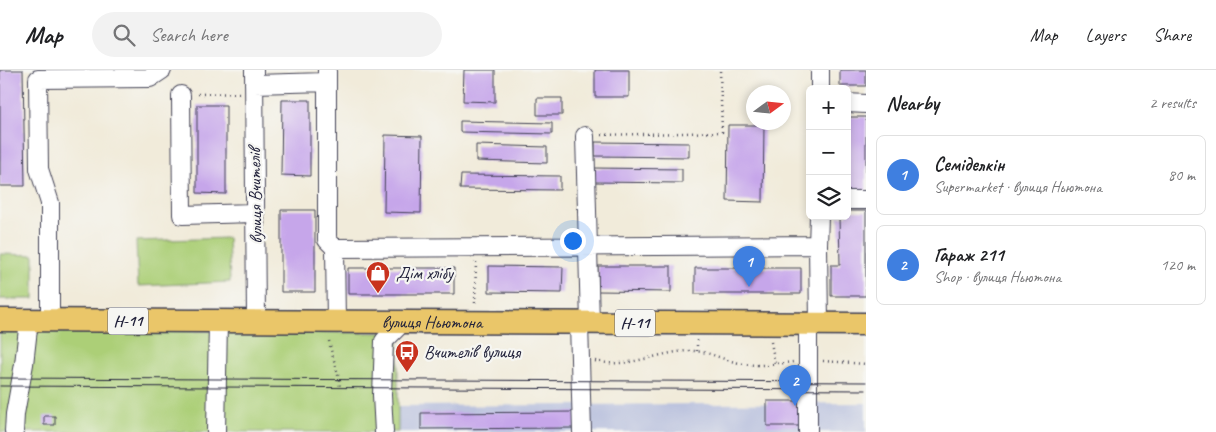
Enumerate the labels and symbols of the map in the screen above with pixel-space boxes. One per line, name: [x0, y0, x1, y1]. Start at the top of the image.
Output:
north arrow: [746, 85, 791, 130]
street label: вулиця Вчителів: [243, 143, 267, 244]
your location: [560, 228, 586, 254]
pin: 1: [733, 246, 765, 287]
shop icon: Дім хлібу: [365, 260, 391, 294]
place label: Дім хлібу: [396, 262, 455, 284]
road number: Н-11: [108, 308, 148, 334]
road number: Н-11: [615, 310, 655, 336]
street label: вулиця Ньютона: [382, 311, 484, 333]
bus stop icon: Вчителів вулиця: [394, 339, 420, 373]
place label: Вчителів вулиця: [424, 341, 522, 363]
pin: 2: [779, 365, 811, 406]

